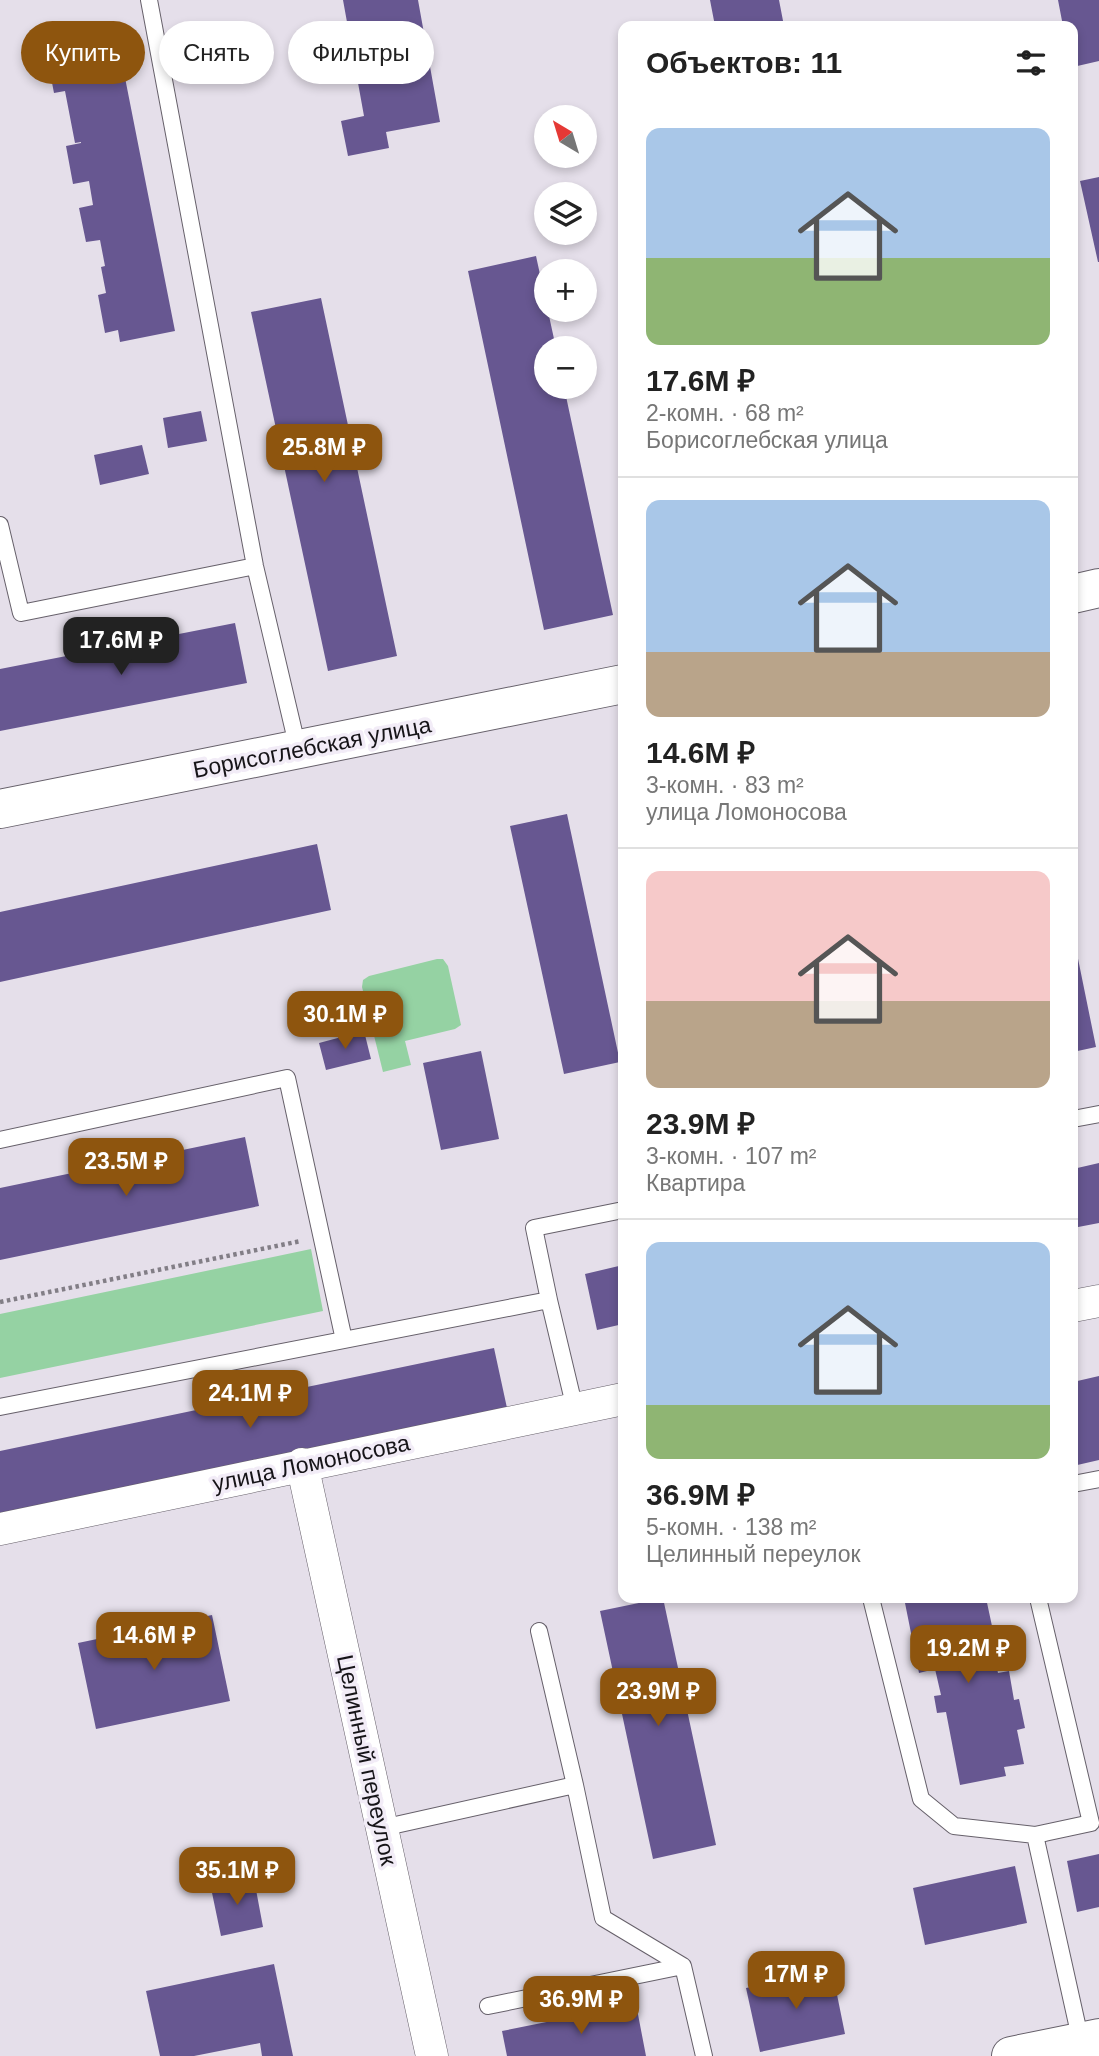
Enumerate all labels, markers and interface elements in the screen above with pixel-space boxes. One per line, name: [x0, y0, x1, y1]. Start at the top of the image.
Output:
chip: Купить: [21, 21, 145, 84]
chip: Снять: [159, 21, 274, 84]
chip: Фильтры: [288, 21, 434, 84]
icon: filters: [1012, 44, 1050, 82]
text: Объектов: 11: [646, 46, 842, 79]
north arrow: [534, 105, 597, 168]
map controls: [534, 105, 597, 399]
icon: home: [785, 173, 911, 299]
button: layers: [534, 182, 597, 245]
button: +: [534, 259, 597, 322]
button: −: [534, 336, 597, 399]
text: 17.6M ₽: [646, 364, 755, 397]
text: 2-комн. · 68 m²: [646, 400, 804, 426]
pin: 25.8M ₽: [259, 424, 389, 484]
text: Борисоглебская улица: [646, 427, 888, 453]
text: 25.8M ₽: [282, 434, 366, 460]
icon: home: [785, 545, 911, 671]
pin: 17.6M ₽: [56, 618, 186, 677]
text: 17.6M ₽: [79, 627, 163, 653]
street label: Борисоглебская улица: [191, 711, 433, 783]
text: 14.6M ₽: [646, 736, 755, 769]
text: 3-комн. · 83 m²: [646, 772, 804, 798]
text: улица Ломоносова: [646, 799, 847, 825]
icon: home: [785, 916, 911, 1042]
pin: 30.1M ₽: [280, 992, 410, 1051]
text: 30.1M ₽: [303, 1001, 387, 1027]
text: 23.9M ₽: [646, 1107, 755, 1140]
pin: 23.5M ₽: [61, 1138, 191, 1198]
text: 3-комн. · 107 m²: [646, 1143, 817, 1169]
text: 23.5M ₽: [84, 1148, 168, 1174]
text: Квартира: [646, 1170, 745, 1196]
icon: home: [785, 1287, 911, 1413]
pin: 24.1M ₽: [185, 1370, 315, 1430]
text: 24.1M ₽: [208, 1380, 292, 1406]
street label: улица Ломоносова: [210, 1429, 412, 1497]
text: 36.9M ₽: [646, 1478, 755, 1511]
text: 5-комн. · 138 m²: [646, 1514, 817, 1540]
text: Целинный переулок: [646, 1541, 861, 1567]
pin: 14.6M ₽: [89, 1612, 219, 1672]
text: 14.6M ₽: [112, 1622, 196, 1648]
pin: 19.2M ₽: [903, 1626, 1033, 1685]
text: 19.2M ₽: [926, 1635, 1010, 1661]
street label: Целинный переулок: [332, 1652, 402, 1869]
pin: 23.9M ₽: [593, 1668, 723, 1728]
text: 23.9M ₽: [616, 1678, 700, 1704]
pin: 35.1M ₽: [172, 1848, 302, 1907]
text: 35.1M ₽: [195, 1857, 279, 1883]
pin: 17M ₽: [747, 1952, 845, 2011]
text: 17M ₽: [764, 1961, 828, 1987]
pin: 36.9M ₽: [516, 1976, 646, 2036]
text: 36.9M ₽: [539, 1986, 623, 2012]

